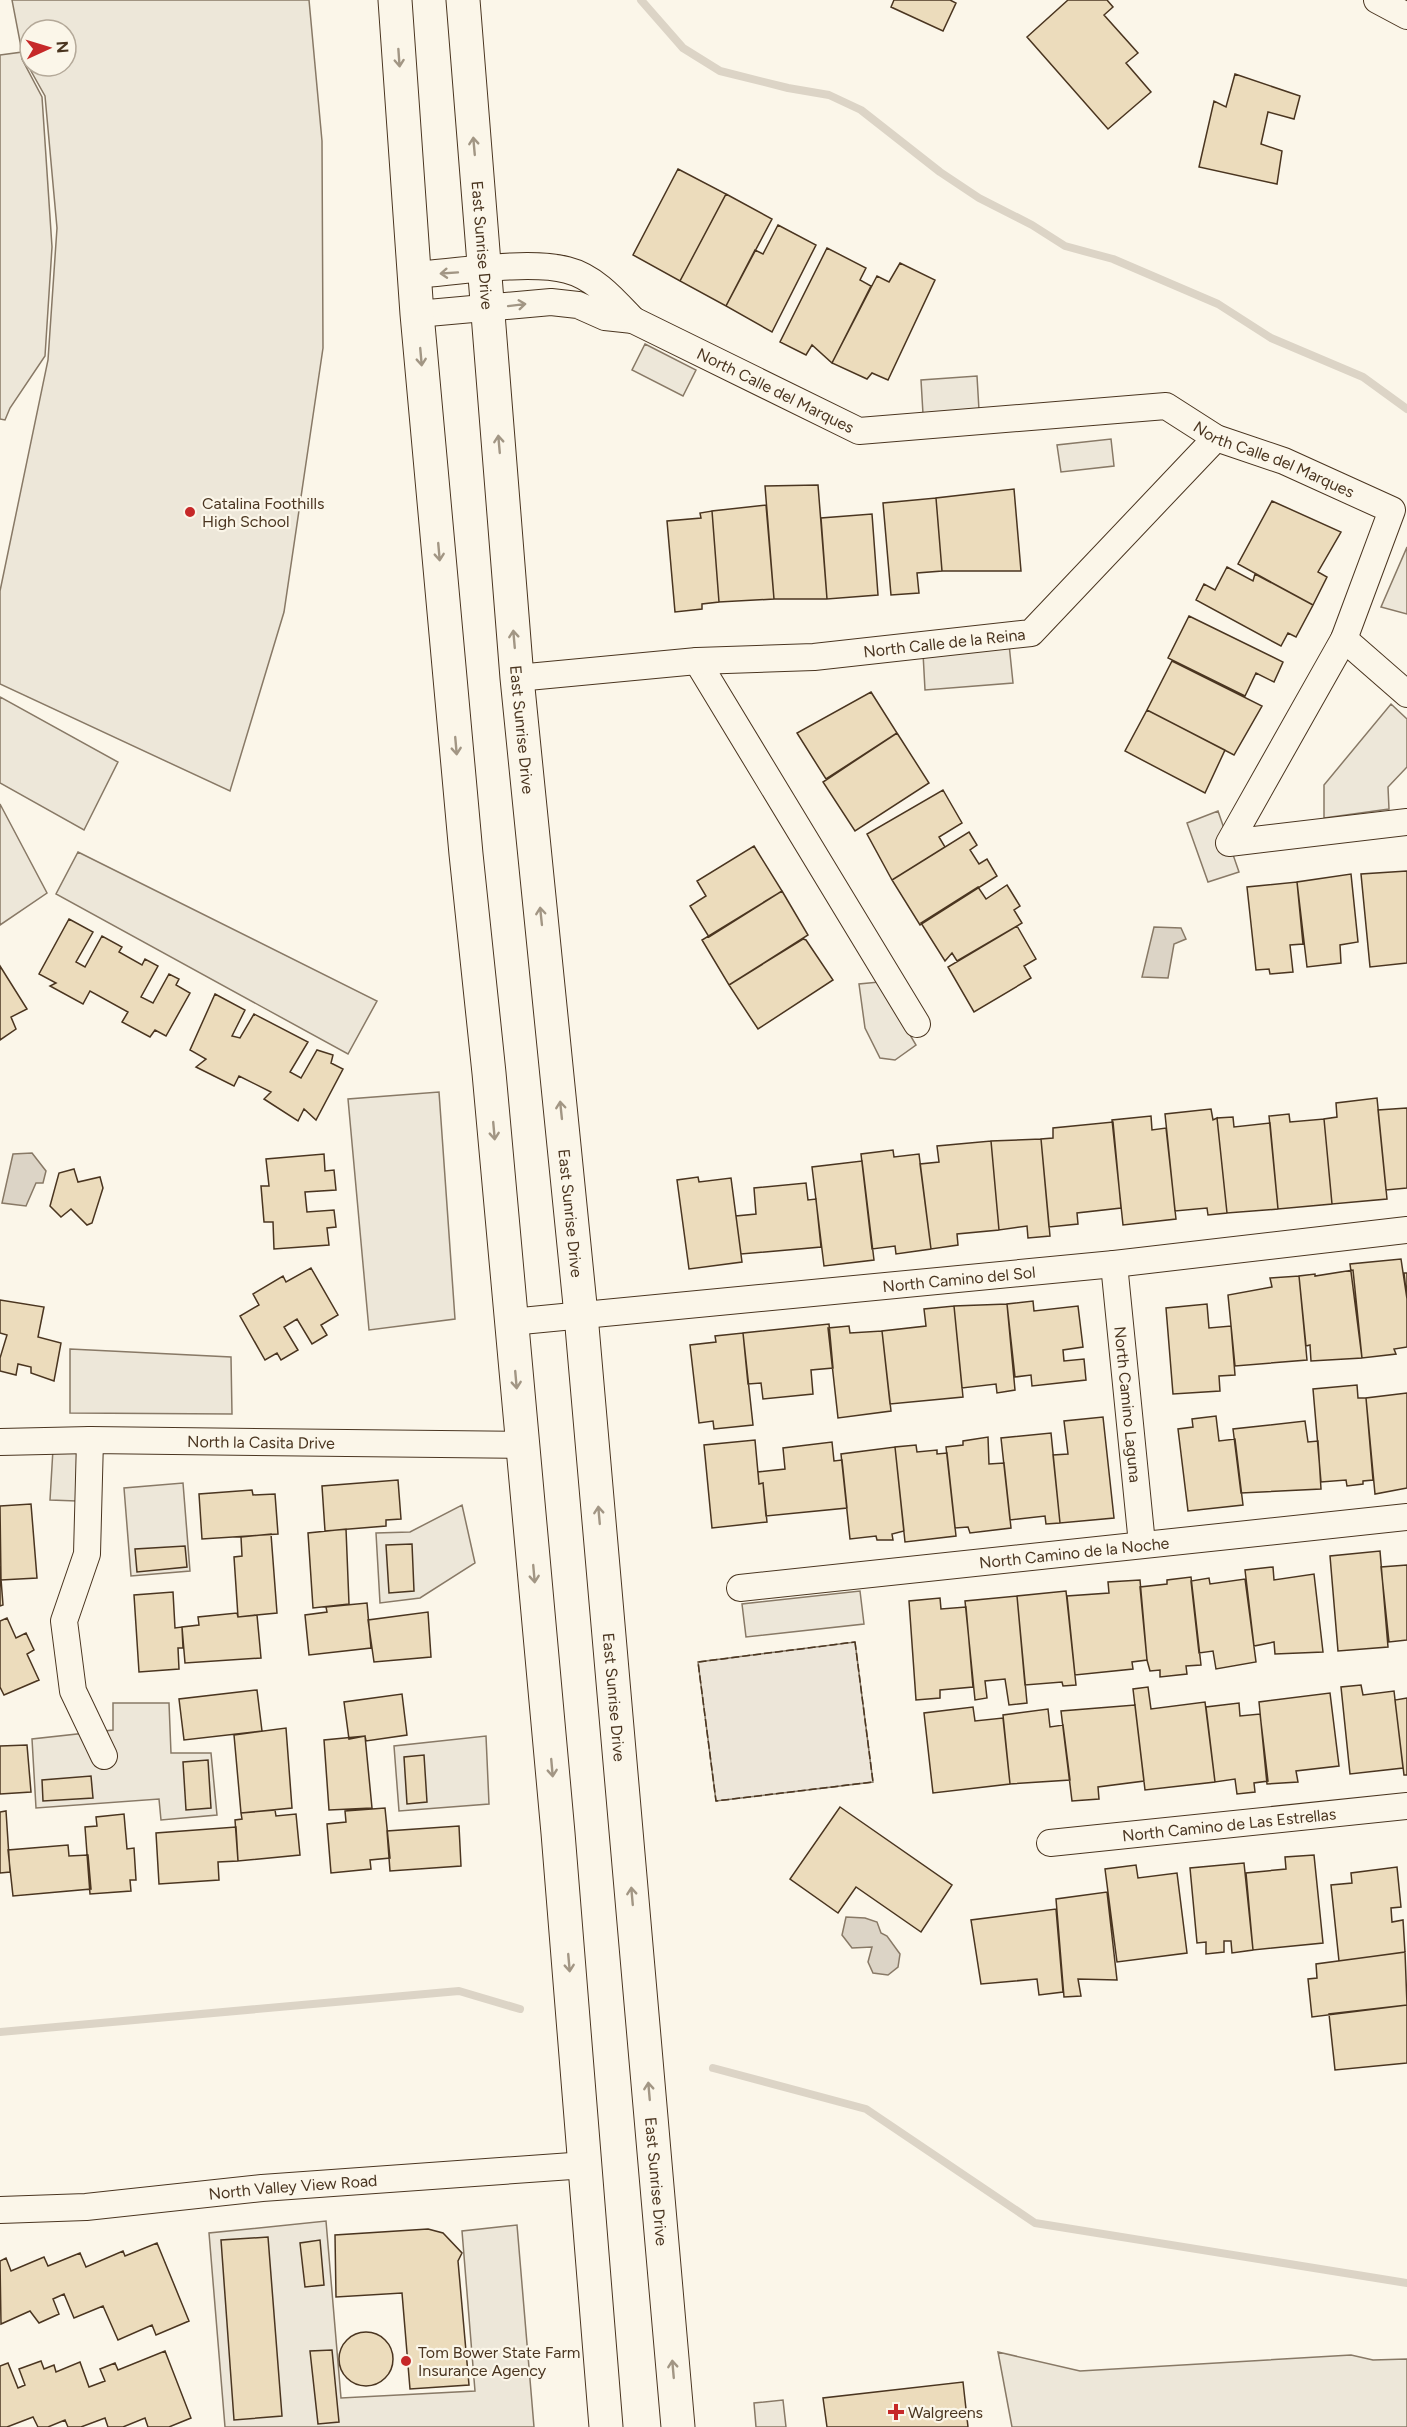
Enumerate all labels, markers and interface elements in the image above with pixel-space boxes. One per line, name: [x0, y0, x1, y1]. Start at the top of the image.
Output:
north arrow: [18, 18, 78, 78]
text: N: [53, 40, 72, 54]
one-way arrow: [394, 48, 405, 68]
one-way arrow: [469, 137, 480, 157]
street label: East Sunrise Drive: [467, 180, 497, 311]
one-way arrow: [440, 268, 460, 279]
one-way arrow: [507, 300, 527, 311]
street label: North Calle del Marques: [694, 344, 857, 437]
one-way arrow: [416, 347, 427, 367]
street label: North Calle del Marques: [1190, 417, 1357, 502]
one-way arrow: [493, 435, 504, 455]
place label: Catalina Foothills High School: [202, 494, 324, 531]
marker: Catalina Foothills High School: [183, 505, 197, 519]
one-way arrow: [434, 541, 445, 561]
street label: North Calle de la Reina: [862, 625, 1026, 661]
one-way arrow: [508, 629, 519, 649]
street label: East Sunrise Drive: [506, 665, 538, 795]
one-way arrow: [451, 735, 462, 755]
one-way arrow: [535, 907, 546, 927]
one-way arrow: [555, 1101, 566, 1121]
one-way arrow: [489, 1120, 500, 1140]
street label: East Sunrise Drive: [554, 1148, 586, 1279]
street label: North Camino del Sol: [882, 1263, 1036, 1296]
street label: North Camino Laguna: [1110, 1325, 1145, 1484]
one-way arrow: [511, 1370, 522, 1389]
street label: North la Casita Drive: [187, 1432, 335, 1453]
one-way arrow: [593, 1505, 604, 1525]
street label: North Camino de la Noche: [978, 1533, 1170, 1572]
one-way arrow: [529, 1564, 540, 1584]
street label: East Sunrise Drive: [599, 1632, 629, 1763]
one-way arrow: [547, 1758, 558, 1778]
street label: North Camino de Las Estrellas: [1121, 1804, 1337, 1845]
one-way arrow: [626, 1887, 637, 1907]
one-way arrow: [564, 1952, 575, 1972]
one-way arrow: [643, 2081, 654, 2101]
street label: East Sunrise Drive: [641, 2116, 671, 2247]
street label: North Valley View Road: [208, 2171, 378, 2204]
place label: Tom Bower State Farm Insurance Agency: [418, 2343, 580, 2380]
marker: Tom Bower State Farm Insurance Agency: [399, 2354, 413, 2368]
one-way arrow: [668, 2359, 679, 2379]
place label: Walgreens: [908, 2403, 983, 2422]
marker: Walgreens: [889, 2405, 903, 2419]

